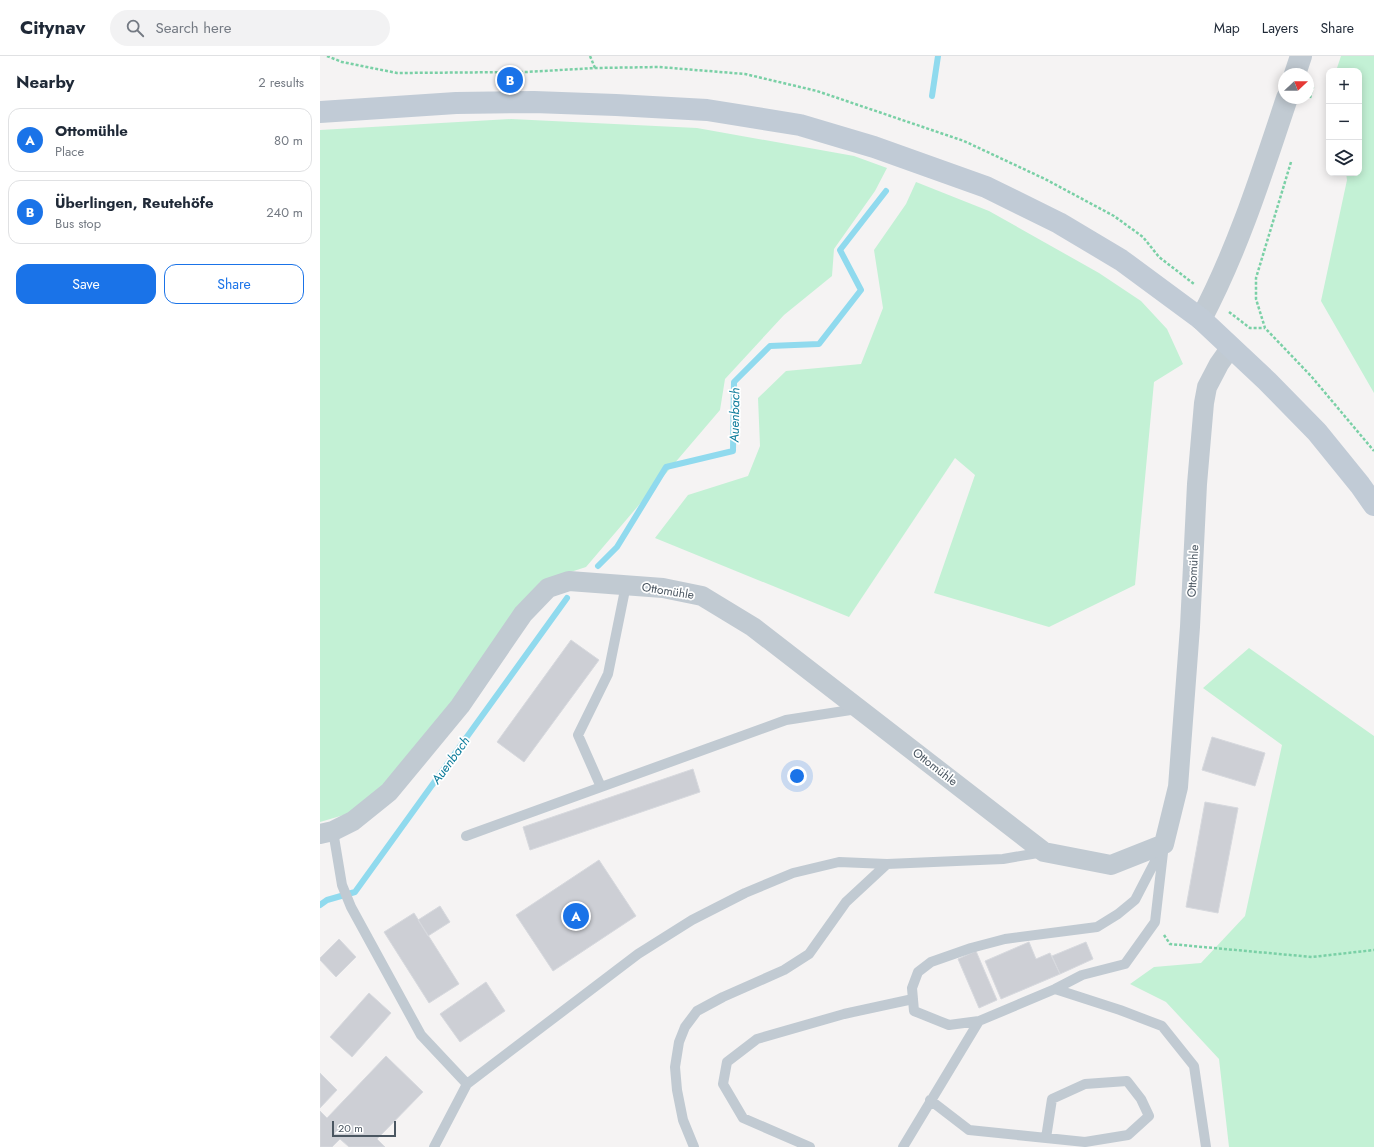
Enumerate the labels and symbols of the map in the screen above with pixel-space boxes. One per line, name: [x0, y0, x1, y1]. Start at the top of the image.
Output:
pin: B: [497, 65, 523, 95]
north arrow: [1278, 68, 1314, 104]
water label: Auenbach: [725, 387, 744, 444]
street label: Ottomühle: [1183, 544, 1203, 598]
street label: Ottomühle: [641, 578, 695, 604]
water label: Auenbach: [426, 732, 474, 789]
street label: Ottomühle: [909, 744, 961, 790]
your location: [787, 766, 807, 786]
pin: A: [563, 901, 589, 931]
scale bar: [332, 1119, 396, 1138]

